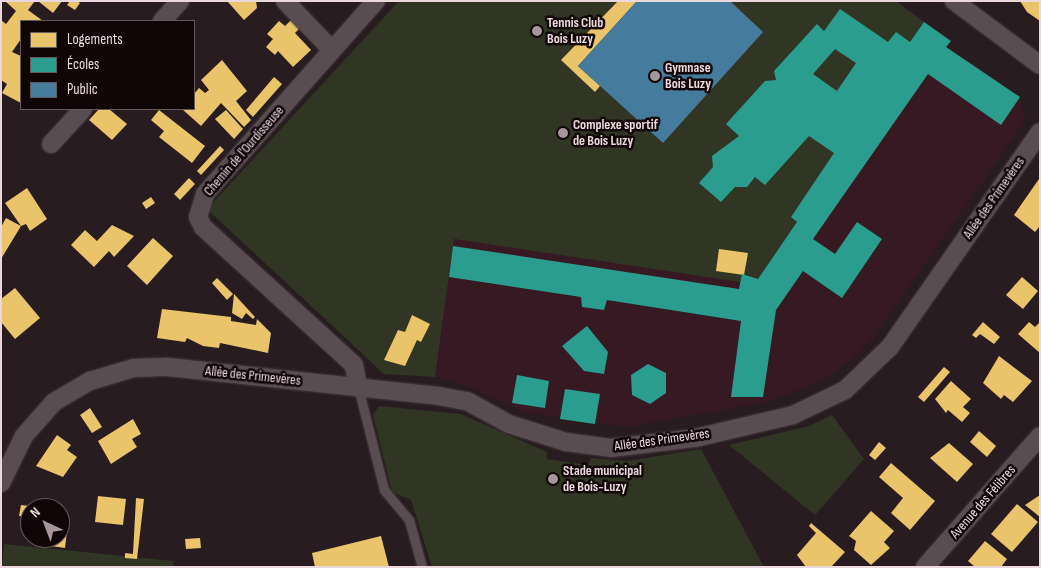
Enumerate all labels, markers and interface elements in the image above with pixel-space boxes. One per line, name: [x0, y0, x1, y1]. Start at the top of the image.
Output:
place label: Tennis Club Bois Luzy: [547, 15, 603, 48]
legend: [20, 20, 195, 110]
marker: Tennis Club Bois Luzy: [531, 25, 543, 37]
text: Logements: [67, 30, 123, 49]
text: Écoles: [67, 55, 99, 74]
place label: Gymnase Bois Luzy: [665, 60, 711, 92]
marker: Gymnase Bois Luzy: [649, 70, 661, 82]
text: Public: [67, 80, 98, 99]
street label: Chemin de l'Ourdisseuse: [200, 103, 288, 199]
place label: Complexe sportif de Bois Luzy: [573, 117, 658, 150]
marker: Complexe sportif de Bois Luzy: [557, 127, 569, 139]
street label: Allée des Primevères: [960, 154, 1028, 242]
street label: Allée des Primevères: [204, 363, 302, 389]
street label: Allée des Primevères: [613, 425, 711, 455]
street label: Avenue des Félibres: [947, 462, 1019, 542]
place label: Stade municipal de Bois-Luzy: [563, 463, 642, 496]
marker: Stade municipal de Bois-Luzy: [547, 473, 559, 485]
north arrow: [20, 498, 70, 548]
text: N: [27, 504, 44, 521]

